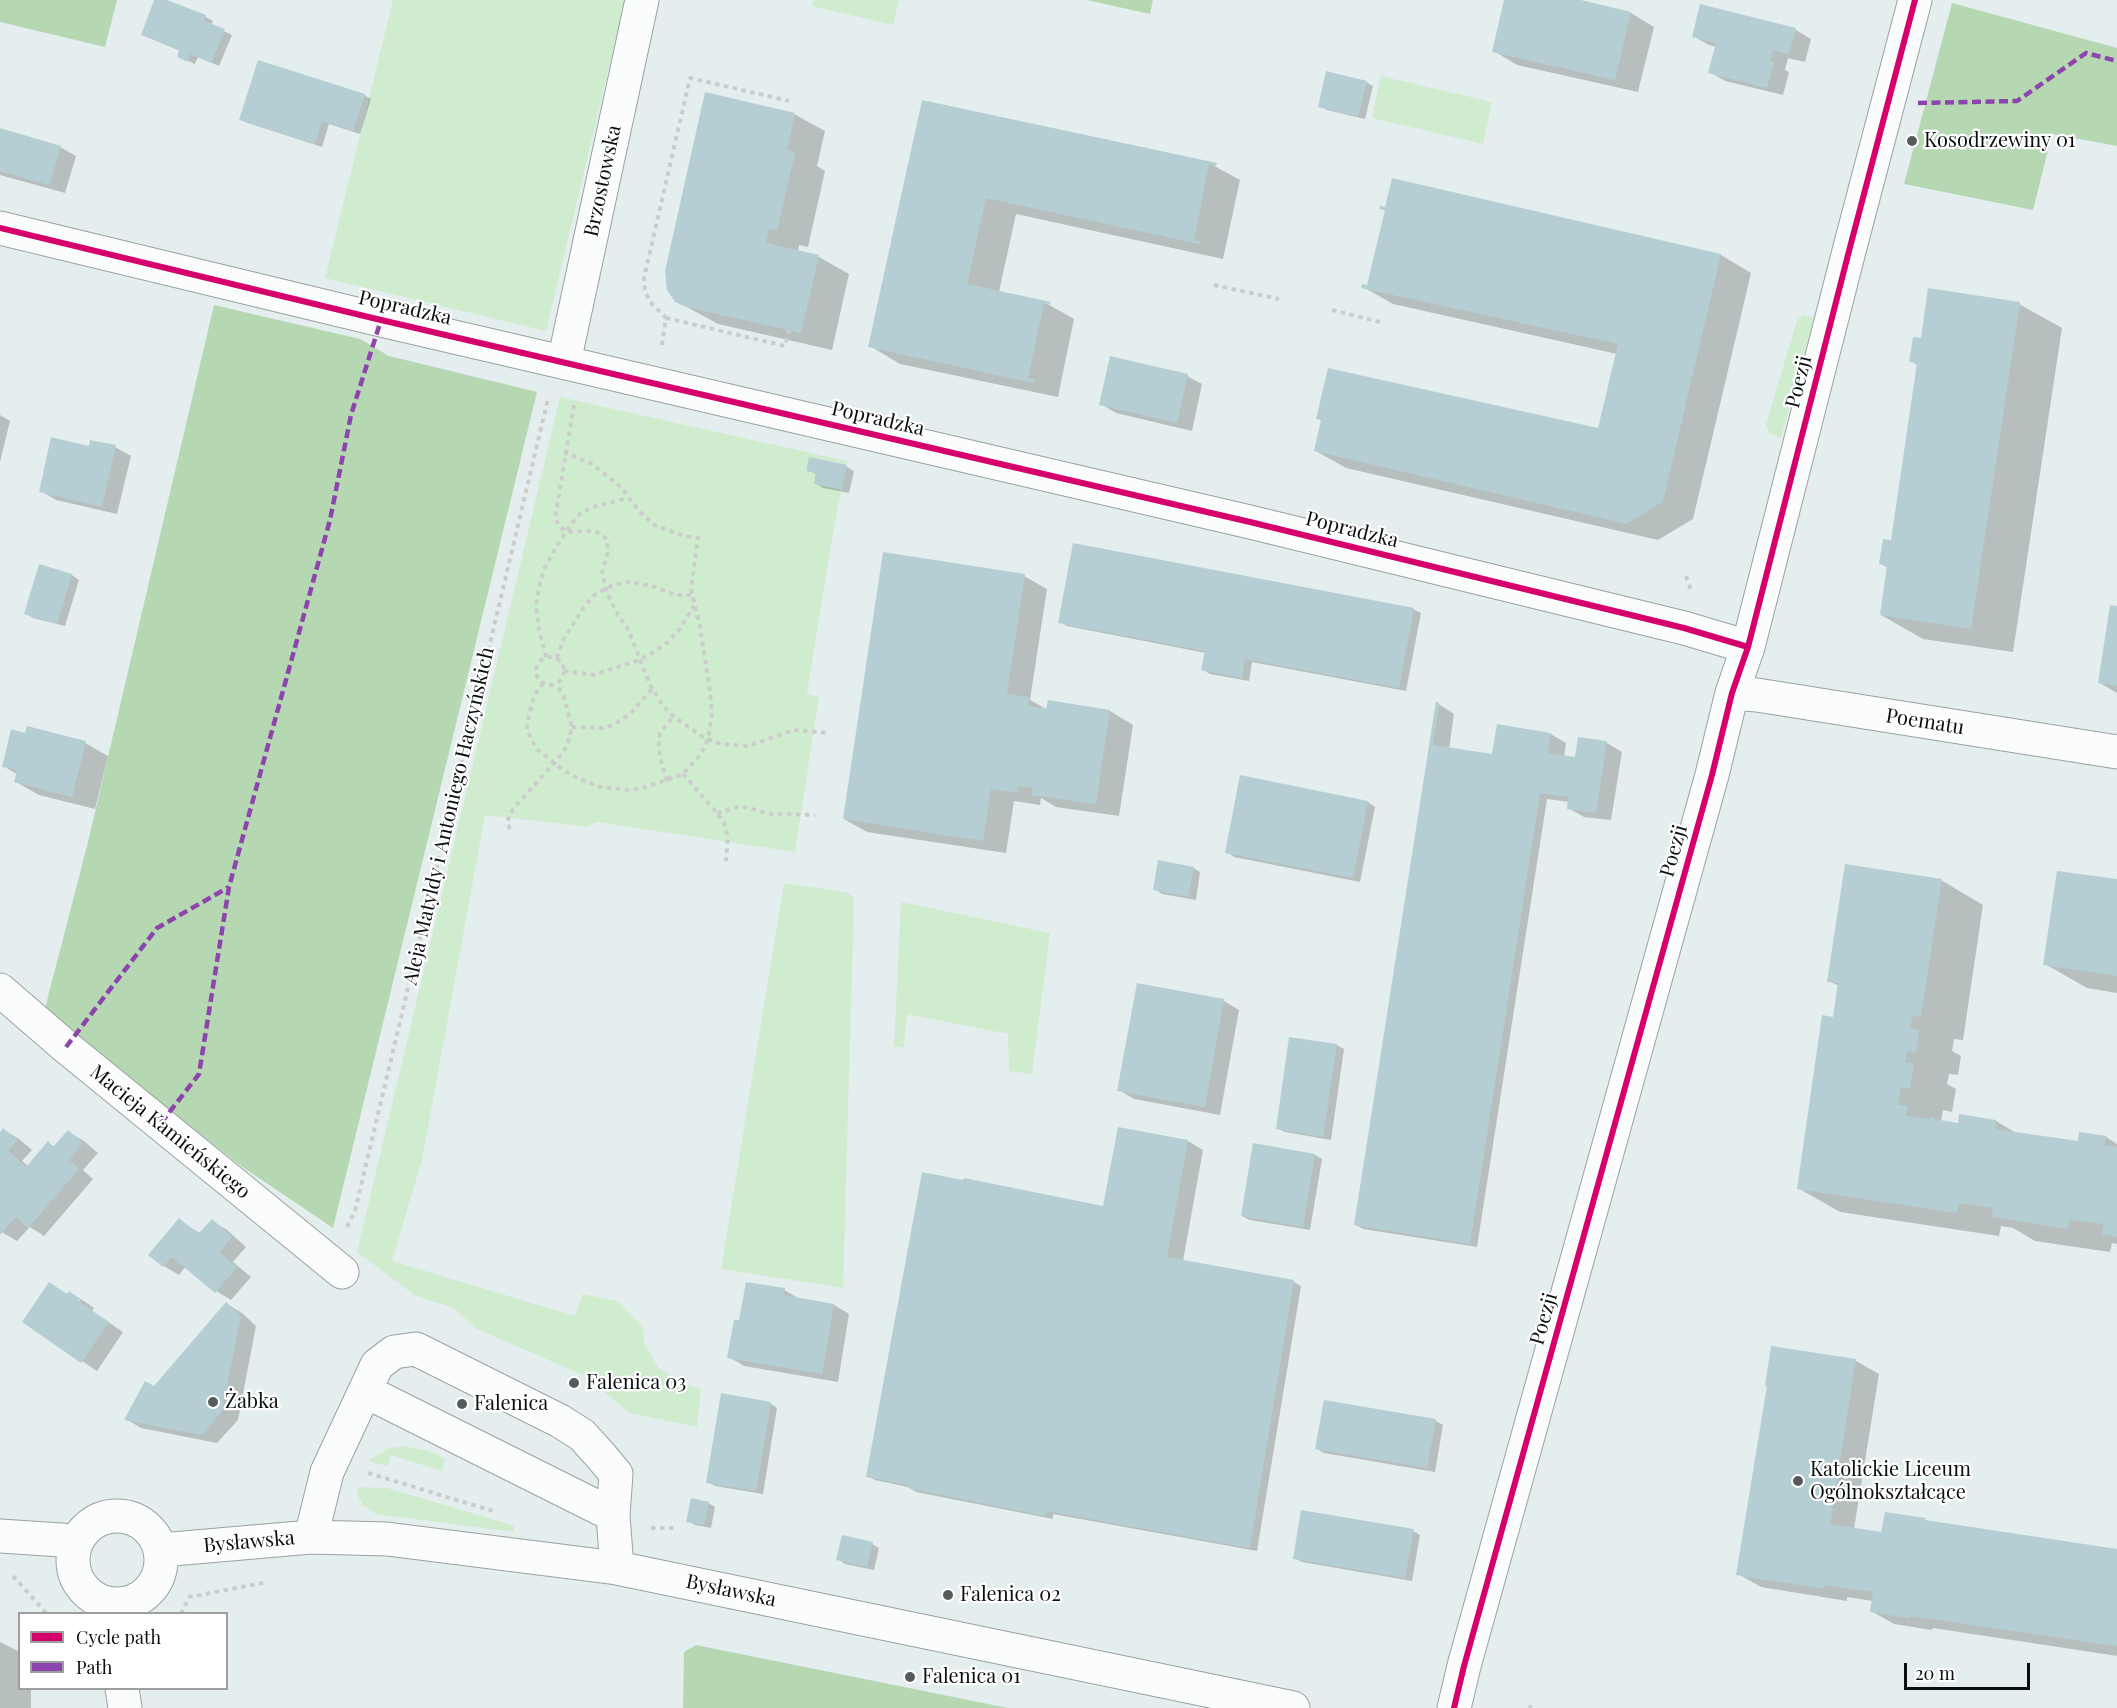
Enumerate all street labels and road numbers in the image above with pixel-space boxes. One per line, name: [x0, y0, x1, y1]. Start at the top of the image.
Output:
street label: Brzostowska: [579, 123, 627, 239]
street label: Popradzka: [356, 286, 454, 330]
street label: Poezji: [1781, 353, 1817, 411]
street label: Popradzka: [829, 397, 927, 441]
street label: Popradzka: [1303, 507, 1401, 553]
street label: Aleja Matyldy i Antoniego Haczyńskich: [398, 645, 500, 987]
street label: Poematu: [1884, 704, 1966, 740]
street label: Poezji: [1655, 822, 1693, 880]
street label: Macieja Kamieńskiego: [85, 1060, 255, 1204]
street label: Poezji: [1525, 1290, 1563, 1348]
street label: Bysławska: [202, 1526, 296, 1558]
street label: Bysławska: [684, 1570, 778, 1612]

